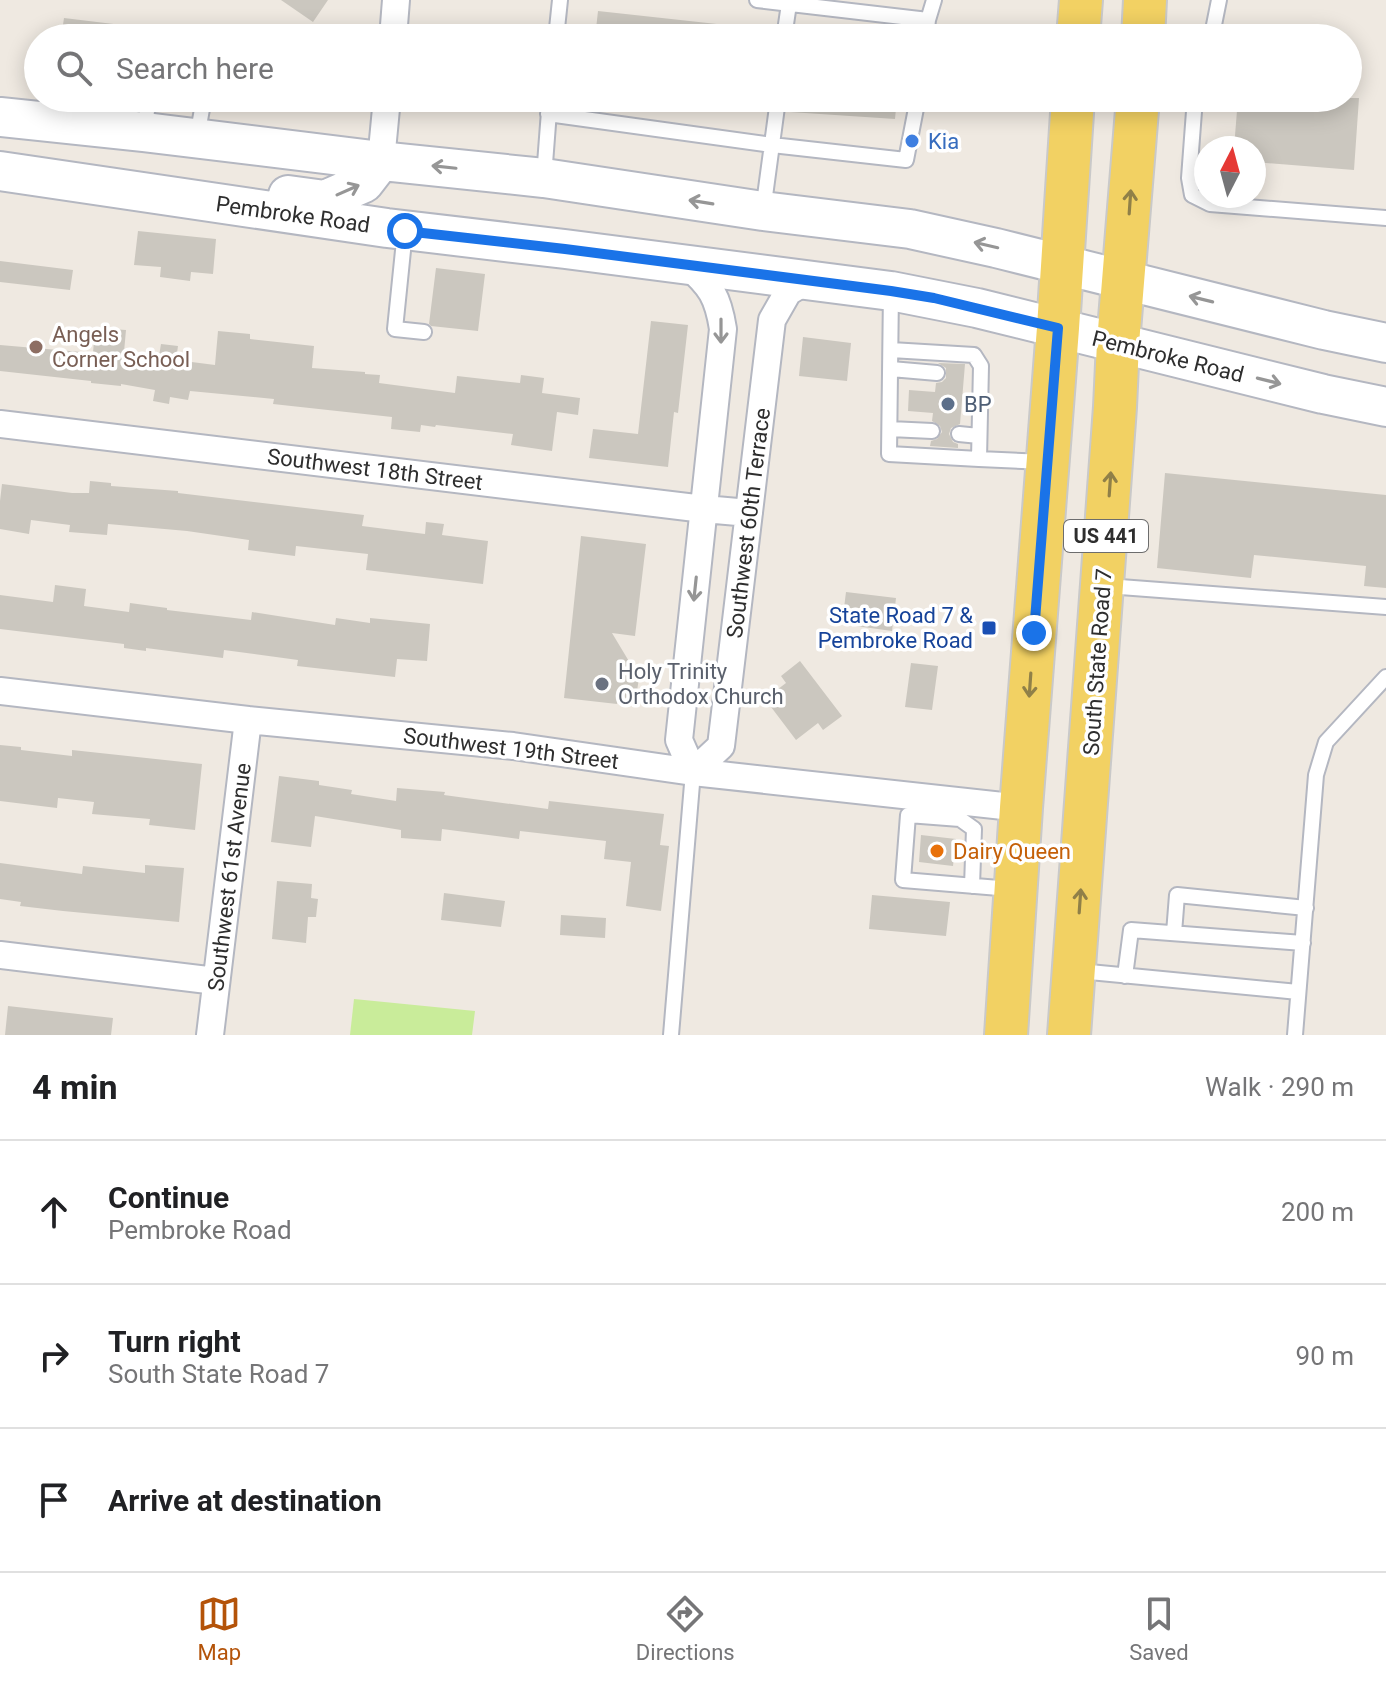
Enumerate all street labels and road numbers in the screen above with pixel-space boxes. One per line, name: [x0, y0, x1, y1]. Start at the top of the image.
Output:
street label: Pembroke Road: [214, 191, 372, 238]
street label: Pembroke Road: [1089, 326, 1246, 387]
street label: Southwest 60th Terrace: [722, 407, 775, 640]
street label: Southwest 18th Street: [266, 444, 484, 495]
road number: US 441: [1064, 520, 1148, 552]
street label: South State Road 7: [1078, 568, 1117, 756]
street label: Southwest 19th Street: [402, 723, 620, 774]
street label: Southwest 61st Avenue: [203, 761, 256, 993]

